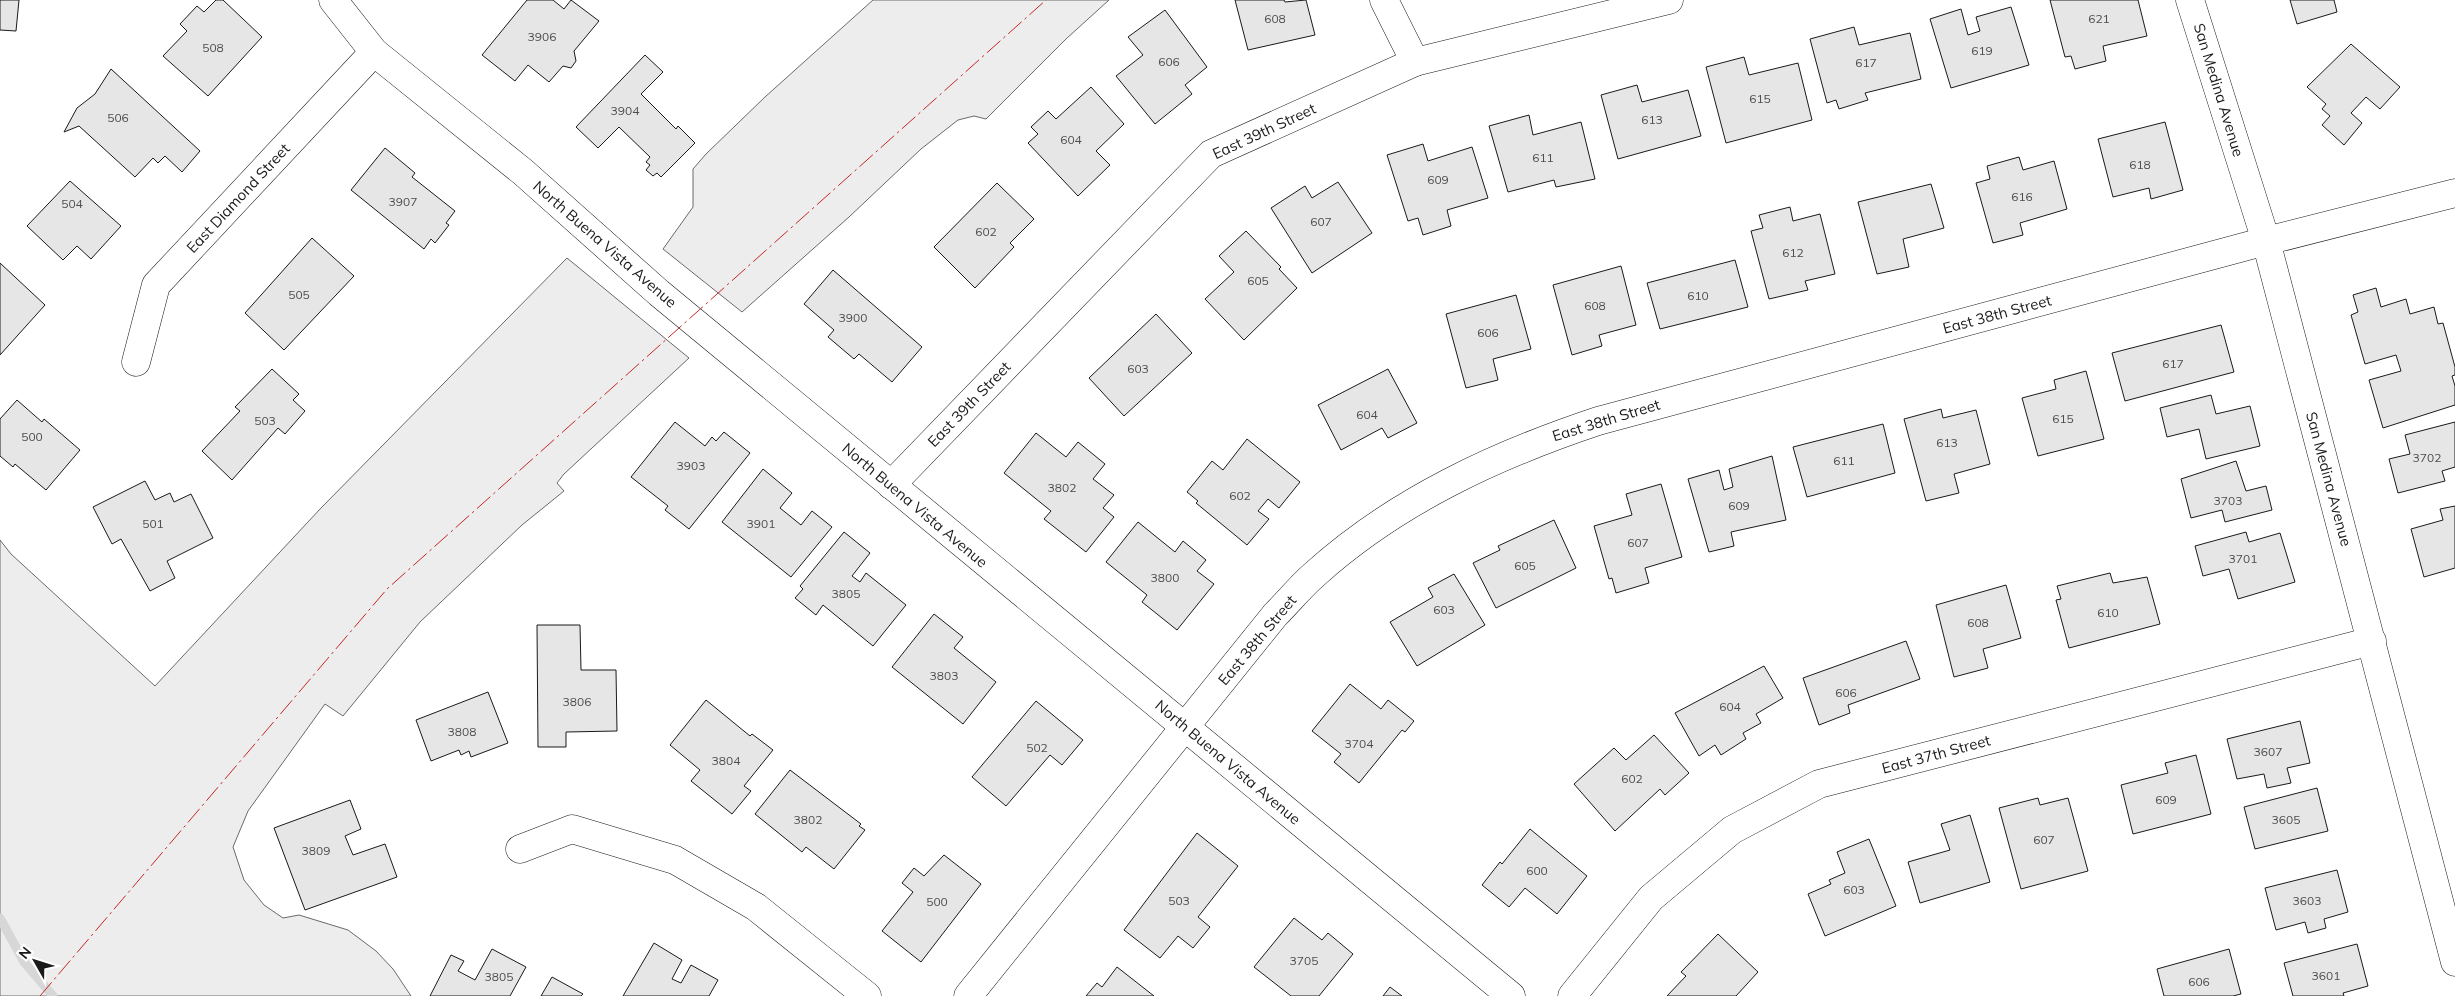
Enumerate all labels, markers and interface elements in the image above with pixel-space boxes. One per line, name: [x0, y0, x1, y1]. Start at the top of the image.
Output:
house number: 608: [1264, 11, 1286, 26]
house number: 621: [2088, 11, 2110, 26]
street label: San Medina Avenue: [2190, 21, 2248, 159]
house number: 3906: [528, 29, 556, 44]
house number: 508: [202, 40, 224, 55]
house number: 619: [1971, 43, 1993, 58]
house number: 606: [1158, 54, 1180, 69]
house number: 617: [1855, 55, 1877, 70]
house number: 615: [1749, 91, 1771, 106]
street label: East 39th Street: [1209, 99, 1319, 163]
house number: 3904: [611, 103, 639, 118]
house number: 506: [107, 110, 129, 125]
house number: 613: [1641, 112, 1663, 127]
house number: 604: [1060, 132, 1082, 147]
street label: East Diamond Street: [182, 139, 294, 257]
house number: 611: [1532, 150, 1554, 165]
house number: 618: [2129, 157, 2151, 172]
house number: 609: [1427, 172, 1449, 187]
street label: North Buena Vista Avenue: [529, 176, 681, 312]
house number: 616: [2011, 189, 2033, 204]
house number: 3907: [389, 194, 417, 209]
house number: 504: [61, 196, 83, 211]
house number: 607: [1310, 214, 1332, 229]
house number: 602: [975, 224, 997, 239]
house number: 612: [1782, 245, 1804, 260]
house number: 605: [1247, 273, 1269, 288]
house number: 505: [288, 287, 310, 302]
house number: 610: [1687, 288, 1709, 303]
street label: East 38th Street: [1941, 290, 2053, 338]
house number: 608: [1584, 298, 1606, 313]
house number: 3900: [839, 310, 867, 325]
house number: 606: [1477, 325, 1499, 340]
house number: 617: [2162, 356, 2184, 371]
street label: East 39th Street: [923, 357, 1015, 451]
house number: 603: [1127, 361, 1149, 376]
street label: East 38th Street: [1550, 395, 1662, 445]
house number: 604: [1356, 407, 1378, 422]
street label: San Medina Avenue: [2302, 410, 2356, 548]
house number: 615: [2052, 411, 2074, 426]
house number: 503: [254, 413, 276, 428]
house number: 500: [21, 429, 43, 444]
house number: 613: [1936, 435, 1958, 450]
street label: North Buena Vista Avenue: [838, 439, 992, 571]
house number: 3702: [2413, 450, 2441, 465]
house number: 611: [1833, 453, 1855, 468]
house number: 3903: [677, 458, 705, 473]
house number: 3802: [1048, 480, 1076, 495]
house number: 602: [1229, 488, 1251, 503]
house number: 3703: [2214, 493, 2242, 508]
house number: 609: [1728, 498, 1750, 513]
house number: 501: [142, 516, 164, 531]
house number: 3901: [747, 516, 775, 531]
house number: 607: [1627, 535, 1649, 550]
house number: 3701: [2229, 551, 2257, 566]
house number: 605: [1514, 558, 1536, 573]
house number: 3800: [1151, 570, 1179, 585]
house number: 3805: [832, 586, 860, 601]
street label: East 38th Street: [1214, 591, 1300, 689]
house number: 603: [1433, 602, 1455, 617]
house number: 610: [2097, 605, 2119, 620]
house number: 608: [1967, 615, 1989, 630]
house number: 3803: [930, 668, 958, 683]
house number: 606: [1835, 685, 1857, 700]
house number: 3806: [563, 694, 591, 709]
street label: North Buena Vista Avenue: [1151, 696, 1305, 828]
house number: 604: [1719, 699, 1741, 714]
house number: 3808: [448, 724, 476, 739]
street label: East 37th Street: [1880, 730, 1992, 778]
house number: 3704: [1345, 736, 1373, 751]
house number: 502: [1026, 740, 1048, 755]
house number: 3607: [2254, 744, 2282, 759]
house number: 3804: [712, 753, 740, 768]
house number: 602: [1621, 771, 1643, 786]
house number: 609: [2155, 792, 2177, 807]
house number: 3802: [794, 812, 822, 827]
house number: 3605: [2272, 812, 2300, 827]
house number: 607: [2033, 832, 2055, 847]
house number: 3809: [302, 843, 330, 858]
house number: 600: [1526, 863, 1548, 878]
house number: 603: [1843, 882, 1865, 897]
house number: 503: [1168, 893, 1190, 908]
house number: 3603: [2293, 893, 2321, 908]
house number: 500: [926, 894, 948, 909]
north arrow: [10, 936, 60, 986]
text: N: [15, 943, 35, 963]
house number: 3705: [1290, 953, 1318, 968]
house number: 3601: [2312, 968, 2340, 983]
house number: 3805: [485, 969, 513, 984]
house number: 606: [2188, 974, 2210, 989]

